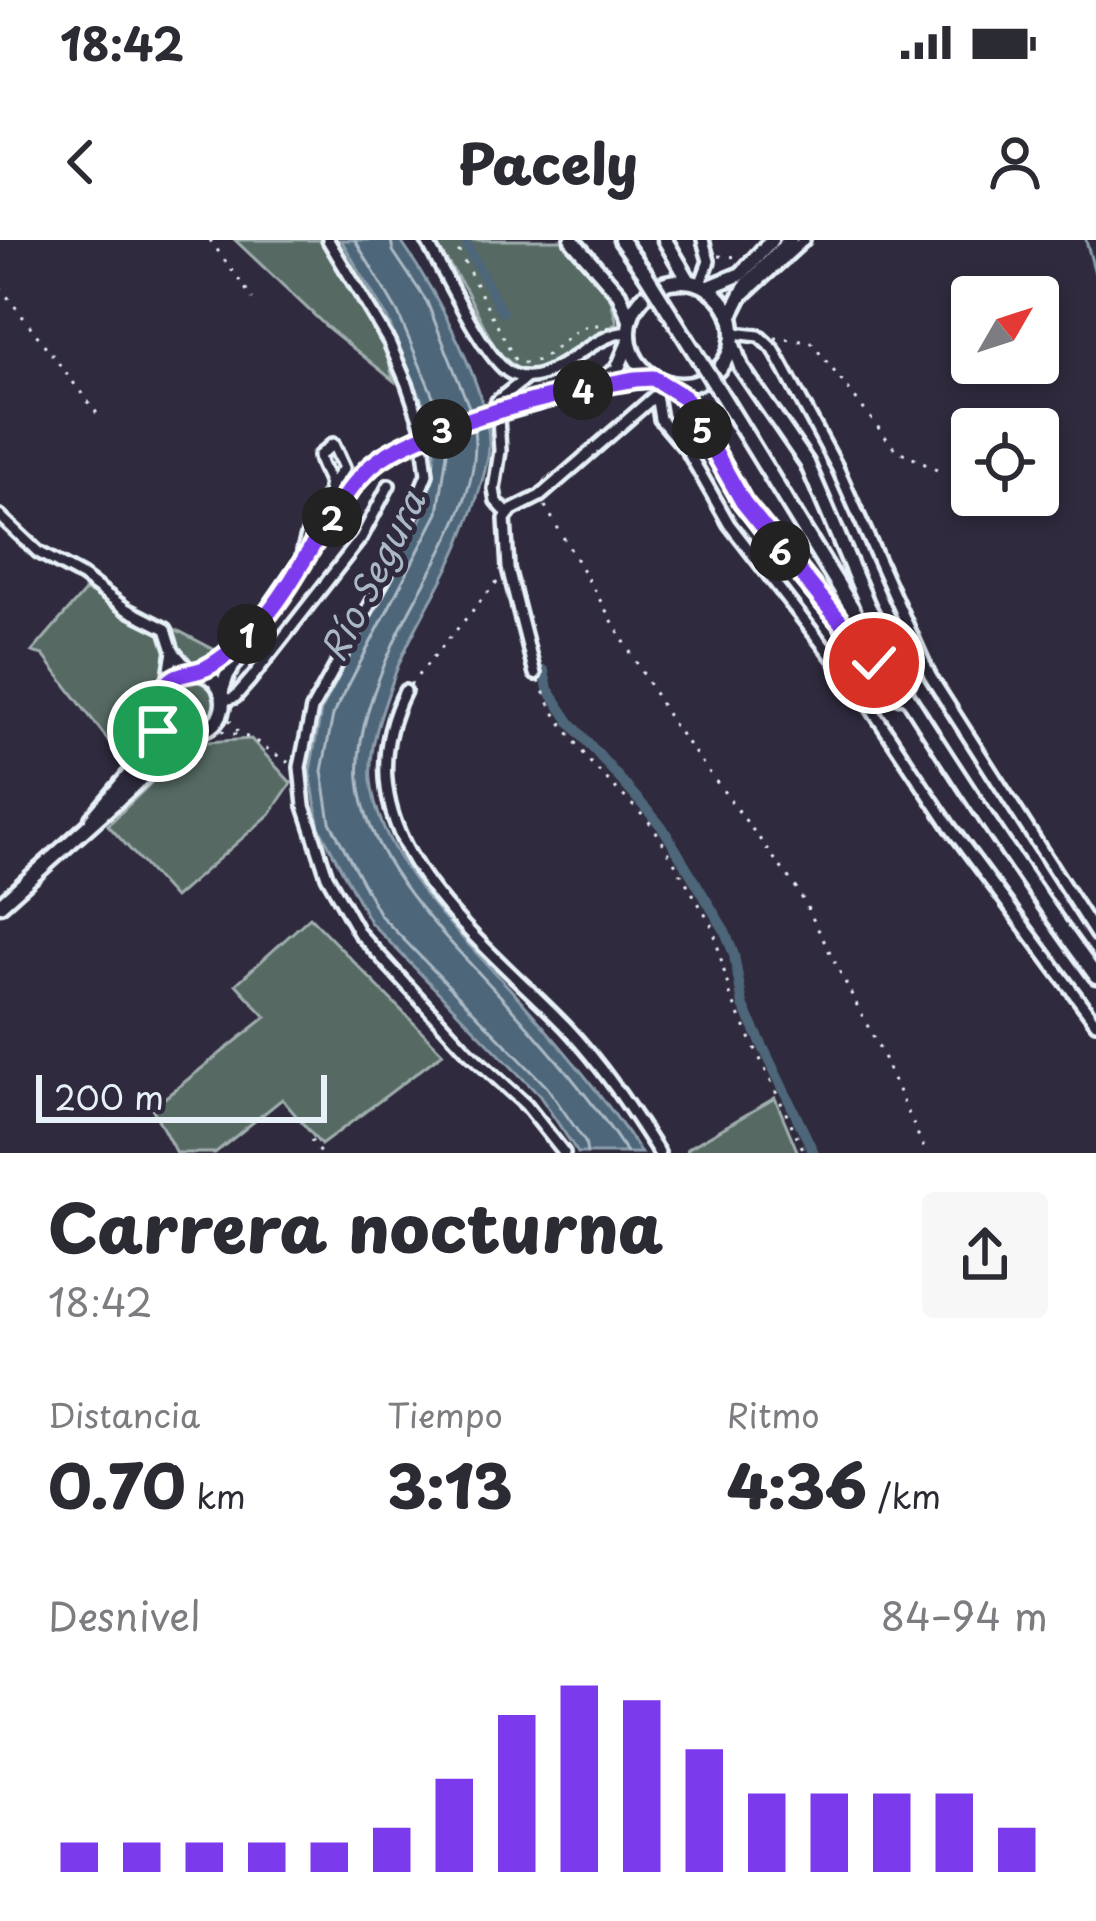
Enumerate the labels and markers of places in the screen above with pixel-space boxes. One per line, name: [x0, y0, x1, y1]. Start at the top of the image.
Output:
pin: 4: [553, 360, 613, 420]
pin: 3: [412, 399, 472, 459]
pin: 5: [672, 399, 732, 459]
pin: 2: [302, 487, 362, 547]
pin: 6: [750, 521, 810, 581]
pin: 1: [217, 604, 277, 664]
pin: [823, 612, 925, 714]
pin: [107, 680, 209, 782]

